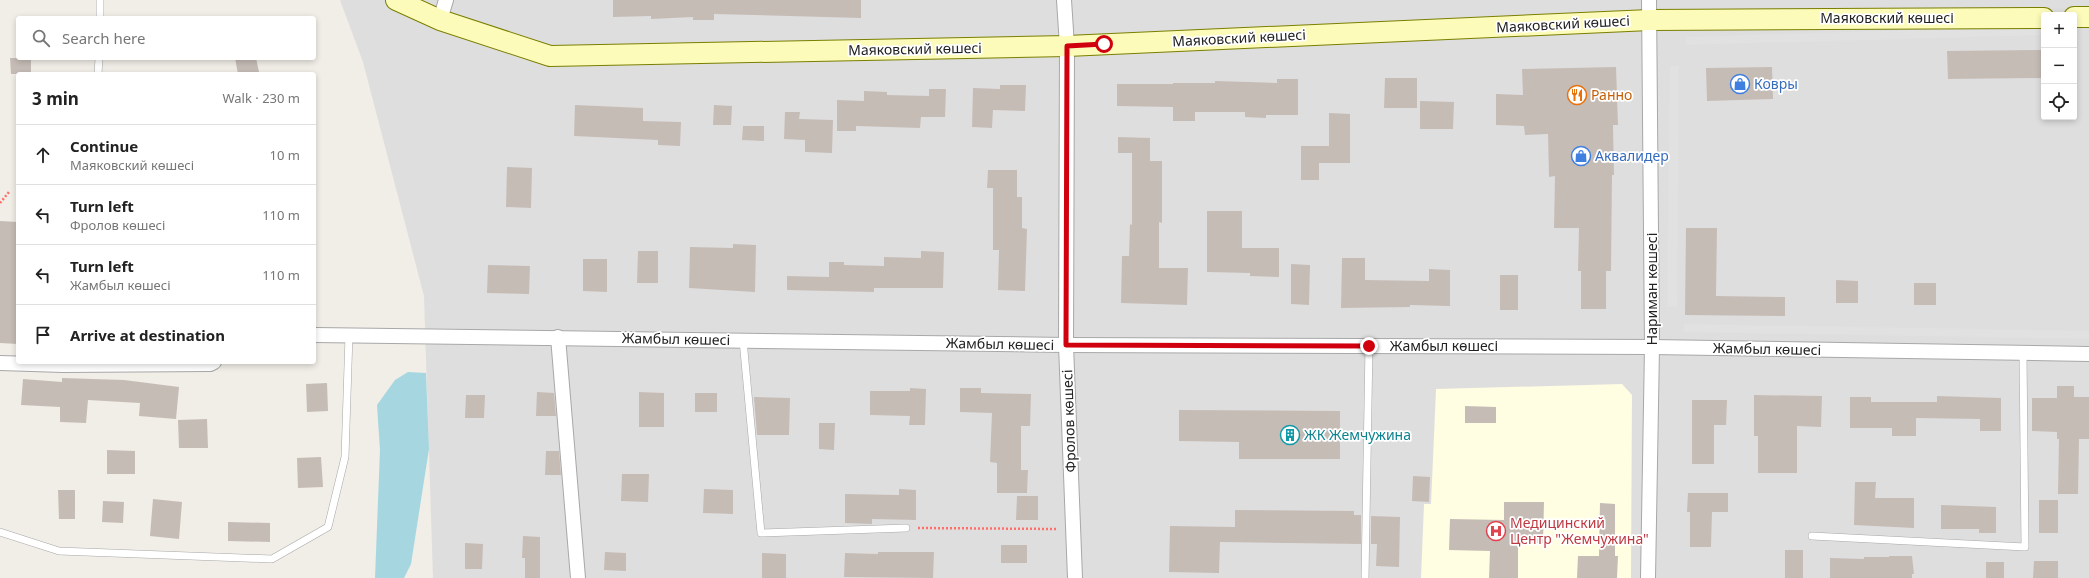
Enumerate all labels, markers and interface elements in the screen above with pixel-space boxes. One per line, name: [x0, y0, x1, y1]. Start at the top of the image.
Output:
street label: Маяковский көшесі: [1820, 8, 1954, 27]
street label: Маяковский көшесі: [1496, 11, 1630, 36]
map controls: [2041, 12, 2077, 120]
button: +: [2041, 12, 2077, 48]
search box: [16, 16, 316, 60]
street label: Маяковский көшесі: [1172, 25, 1306, 50]
icon: search: [30, 27, 52, 49]
text: Search here: [62, 28, 145, 48]
route start: [1095, 35, 1113, 53]
street label: Маяковский көшесі: [848, 38, 982, 59]
button: −: [2041, 48, 2077, 84]
shop icon: Ковры: [1729, 73, 1751, 95]
place label: Ковры: [1754, 74, 1798, 93]
restaurant icon: Ранно: [1566, 84, 1588, 106]
button: locate: [2041, 84, 2077, 120]
place label: Ранно: [1591, 85, 1632, 104]
text: 3 min: [32, 87, 79, 110]
text: Walk · 230 m: [222, 89, 300, 107]
text: Continue: [70, 136, 138, 156]
icon: ahead: [32, 144, 54, 166]
shop icon: Аквалидер: [1570, 145, 1592, 167]
text: 10 m: [270, 146, 300, 164]
place label: Аквалидер: [1595, 146, 1669, 165]
text: Маяковский көшесі: [70, 156, 194, 174]
text: Turn left: [70, 196, 134, 216]
icon: left: [32, 204, 54, 226]
text: 110 m: [262, 206, 300, 224]
text: Фролов көшесі: [70, 216, 165, 234]
street label: Нариман көшесі: [1642, 233, 1661, 345]
text: Turn left: [70, 256, 134, 276]
icon: left: [32, 264, 54, 286]
text: 110 m: [262, 266, 300, 284]
text: Жамбыл көшесі: [70, 276, 171, 294]
icon: arrive: [32, 324, 54, 346]
text: Arrive at destination: [70, 325, 225, 345]
street label: Жамбыл көшесі: [622, 328, 730, 349]
street label: Жамбыл көшесі: [946, 333, 1054, 354]
street label: Жамбыл көшесі: [1390, 336, 1498, 355]
route end: [1360, 337, 1378, 355]
street label: Жамбыл көшесі: [1713, 338, 1821, 359]
street label: Фролов көшесі: [1057, 369, 1080, 473]
building icon: ЖК Жемчужина: [1279, 424, 1301, 446]
place label: ЖК Жемчужина: [1304, 425, 1411, 444]
place label: Медицинский Центр "Жемчужина": [1510, 513, 1649, 548]
hospital icon: Медицинский Центр "Жемчужина": [1485, 520, 1507, 542]

